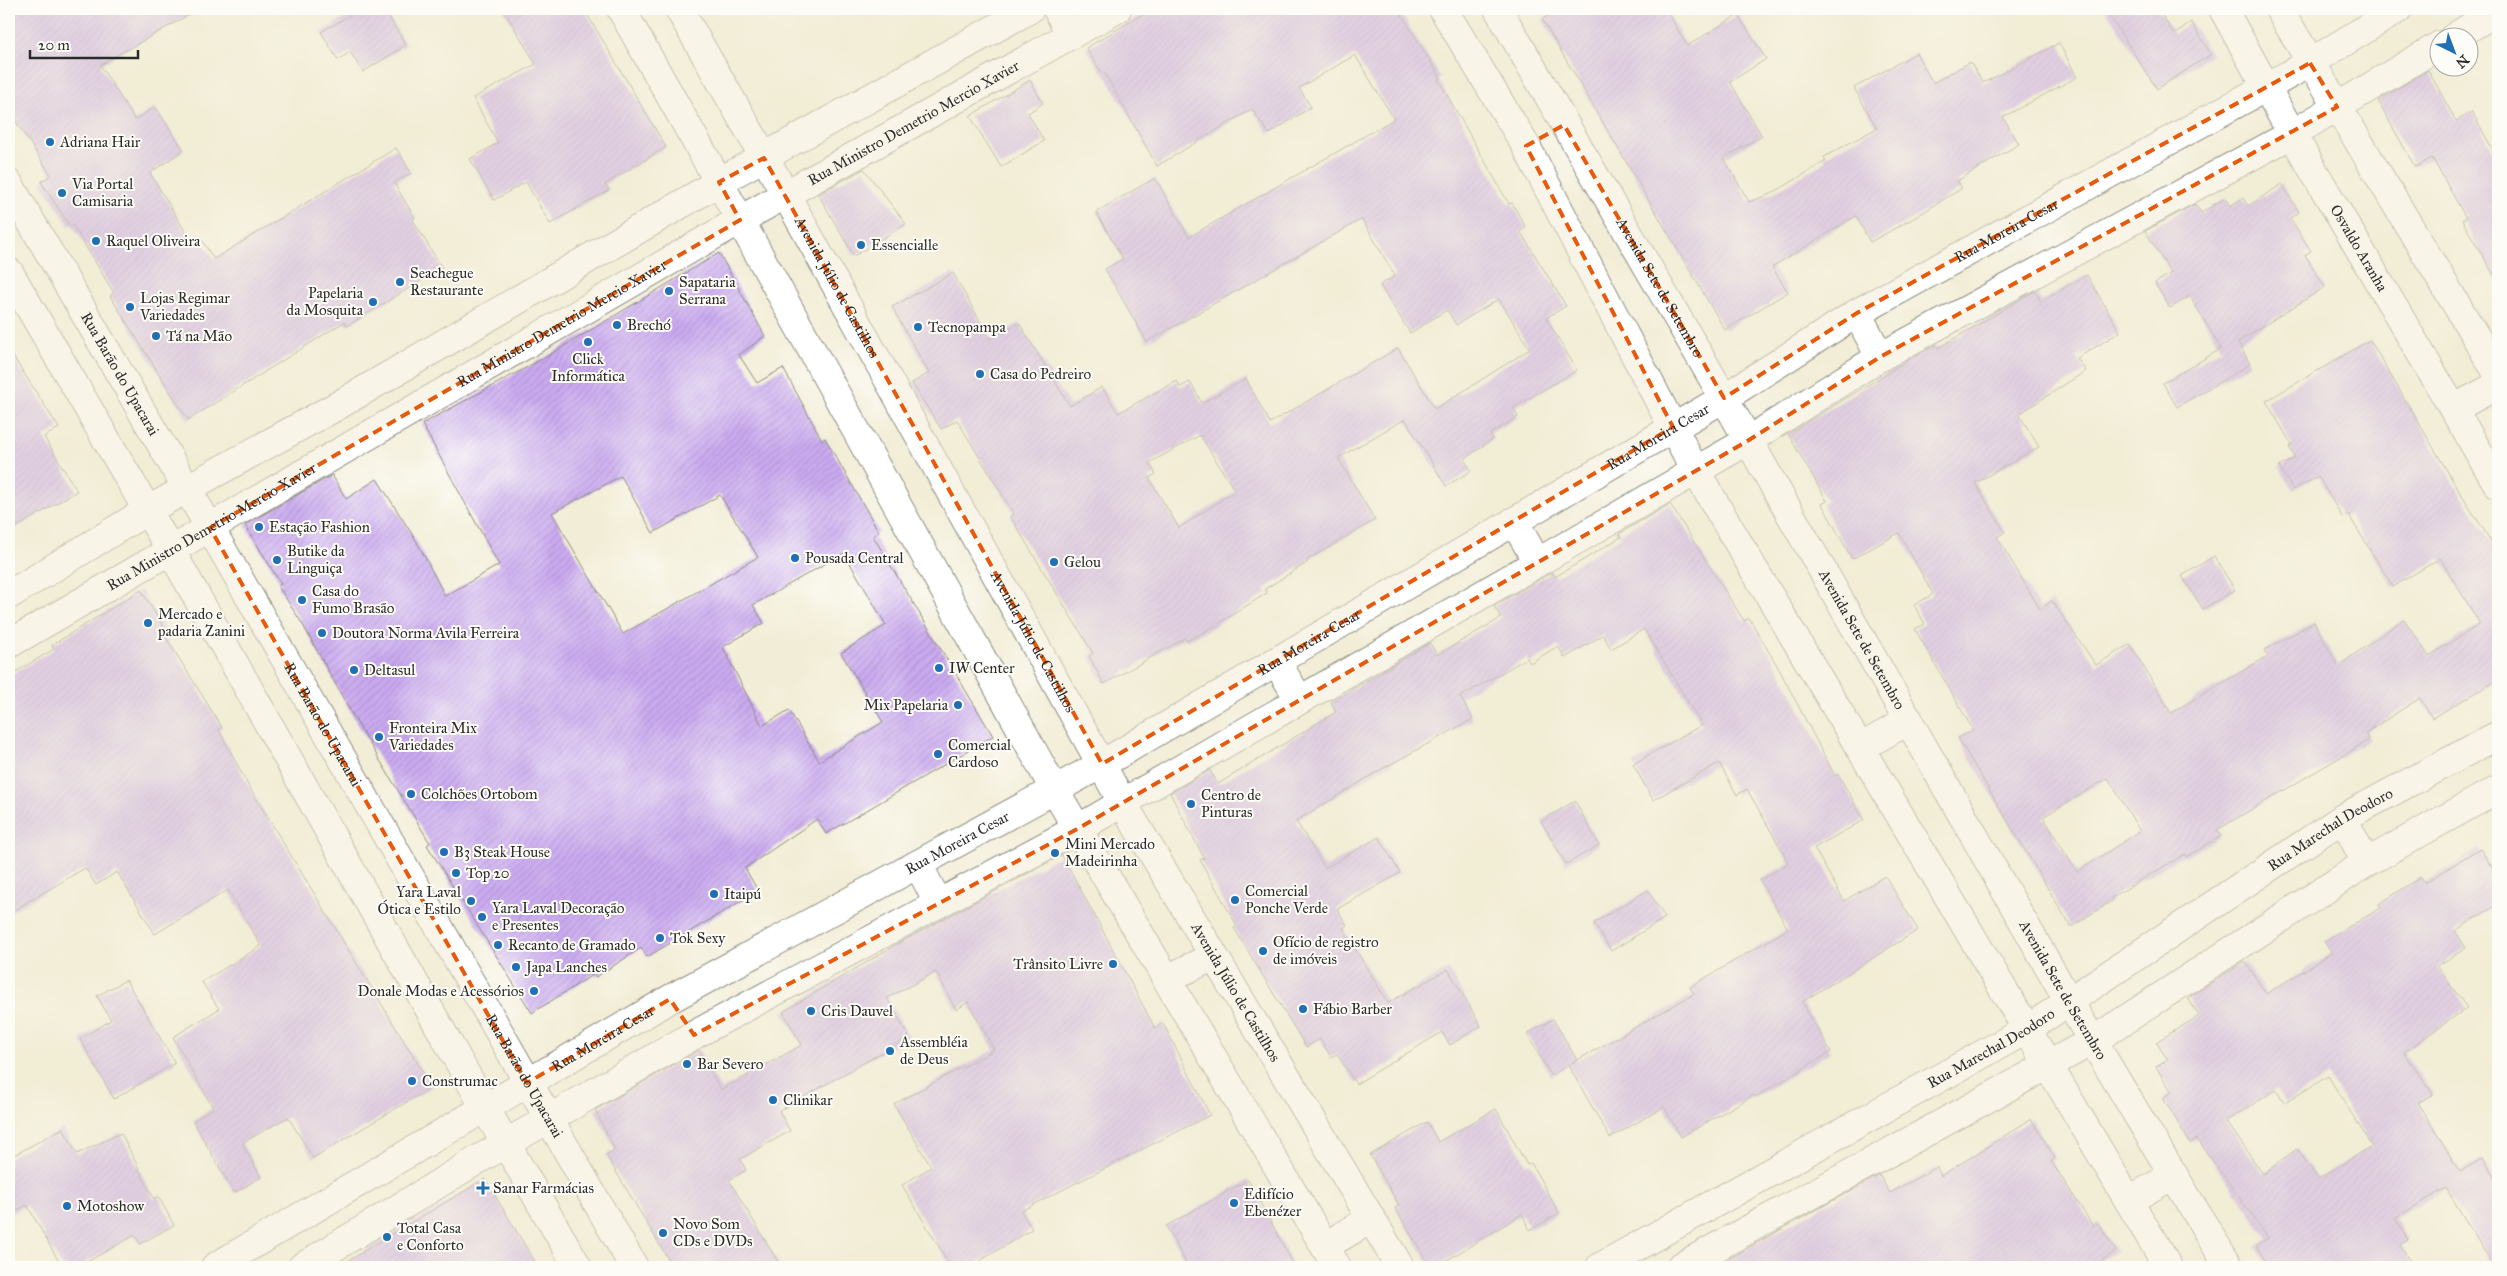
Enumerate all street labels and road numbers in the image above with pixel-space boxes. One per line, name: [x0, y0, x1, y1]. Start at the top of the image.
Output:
street label: Rua Ministro Demetrio Mercio Xavier: [805, 56, 1023, 189]
street label: Rua Moreira Cesar: [1951, 194, 2062, 266]
street label: Osvaldo Aranha: [2326, 201, 2392, 295]
street label: Avenida Júlio de Castilhos: [790, 212, 883, 361]
street label: Avenida Sete de Setembro: [1612, 214, 1707, 361]
street label: Rua Ministro Demetrio Mercio Xavier: [454, 255, 670, 391]
street label: Rua Barão do Upacarai: [77, 309, 163, 439]
street label: Rua Moreira Cesar: [1603, 399, 1713, 474]
street label: Rua Ministro Demetrio Mercio Xavier: [103, 459, 320, 594]
street label: Avenida Sete de Setembro: [1814, 565, 1909, 713]
street label: Avenida Júlio de Castilhos: [986, 567, 1080, 715]
street label: Rua Moreira Cesar: [1254, 605, 1364, 679]
street label: Rua Barão do Upacarai: [280, 659, 365, 790]
street label: Rua Marechal Deodoro: [2264, 784, 2396, 875]
street label: Rua Moreira Cesar: [902, 807, 1013, 878]
street label: Avenida Sete de Setembro: [2015, 916, 2111, 1063]
street label: Avenida Júlio de Castilhos: [1187, 919, 1284, 1065]
street label: Rua Moreira Cesar: [548, 1001, 658, 1076]
street label: Rua Marechal Deodoro: [1924, 1004, 2058, 1092]
street label: Rua Barão do Upacarai: [482, 1011, 567, 1141]

